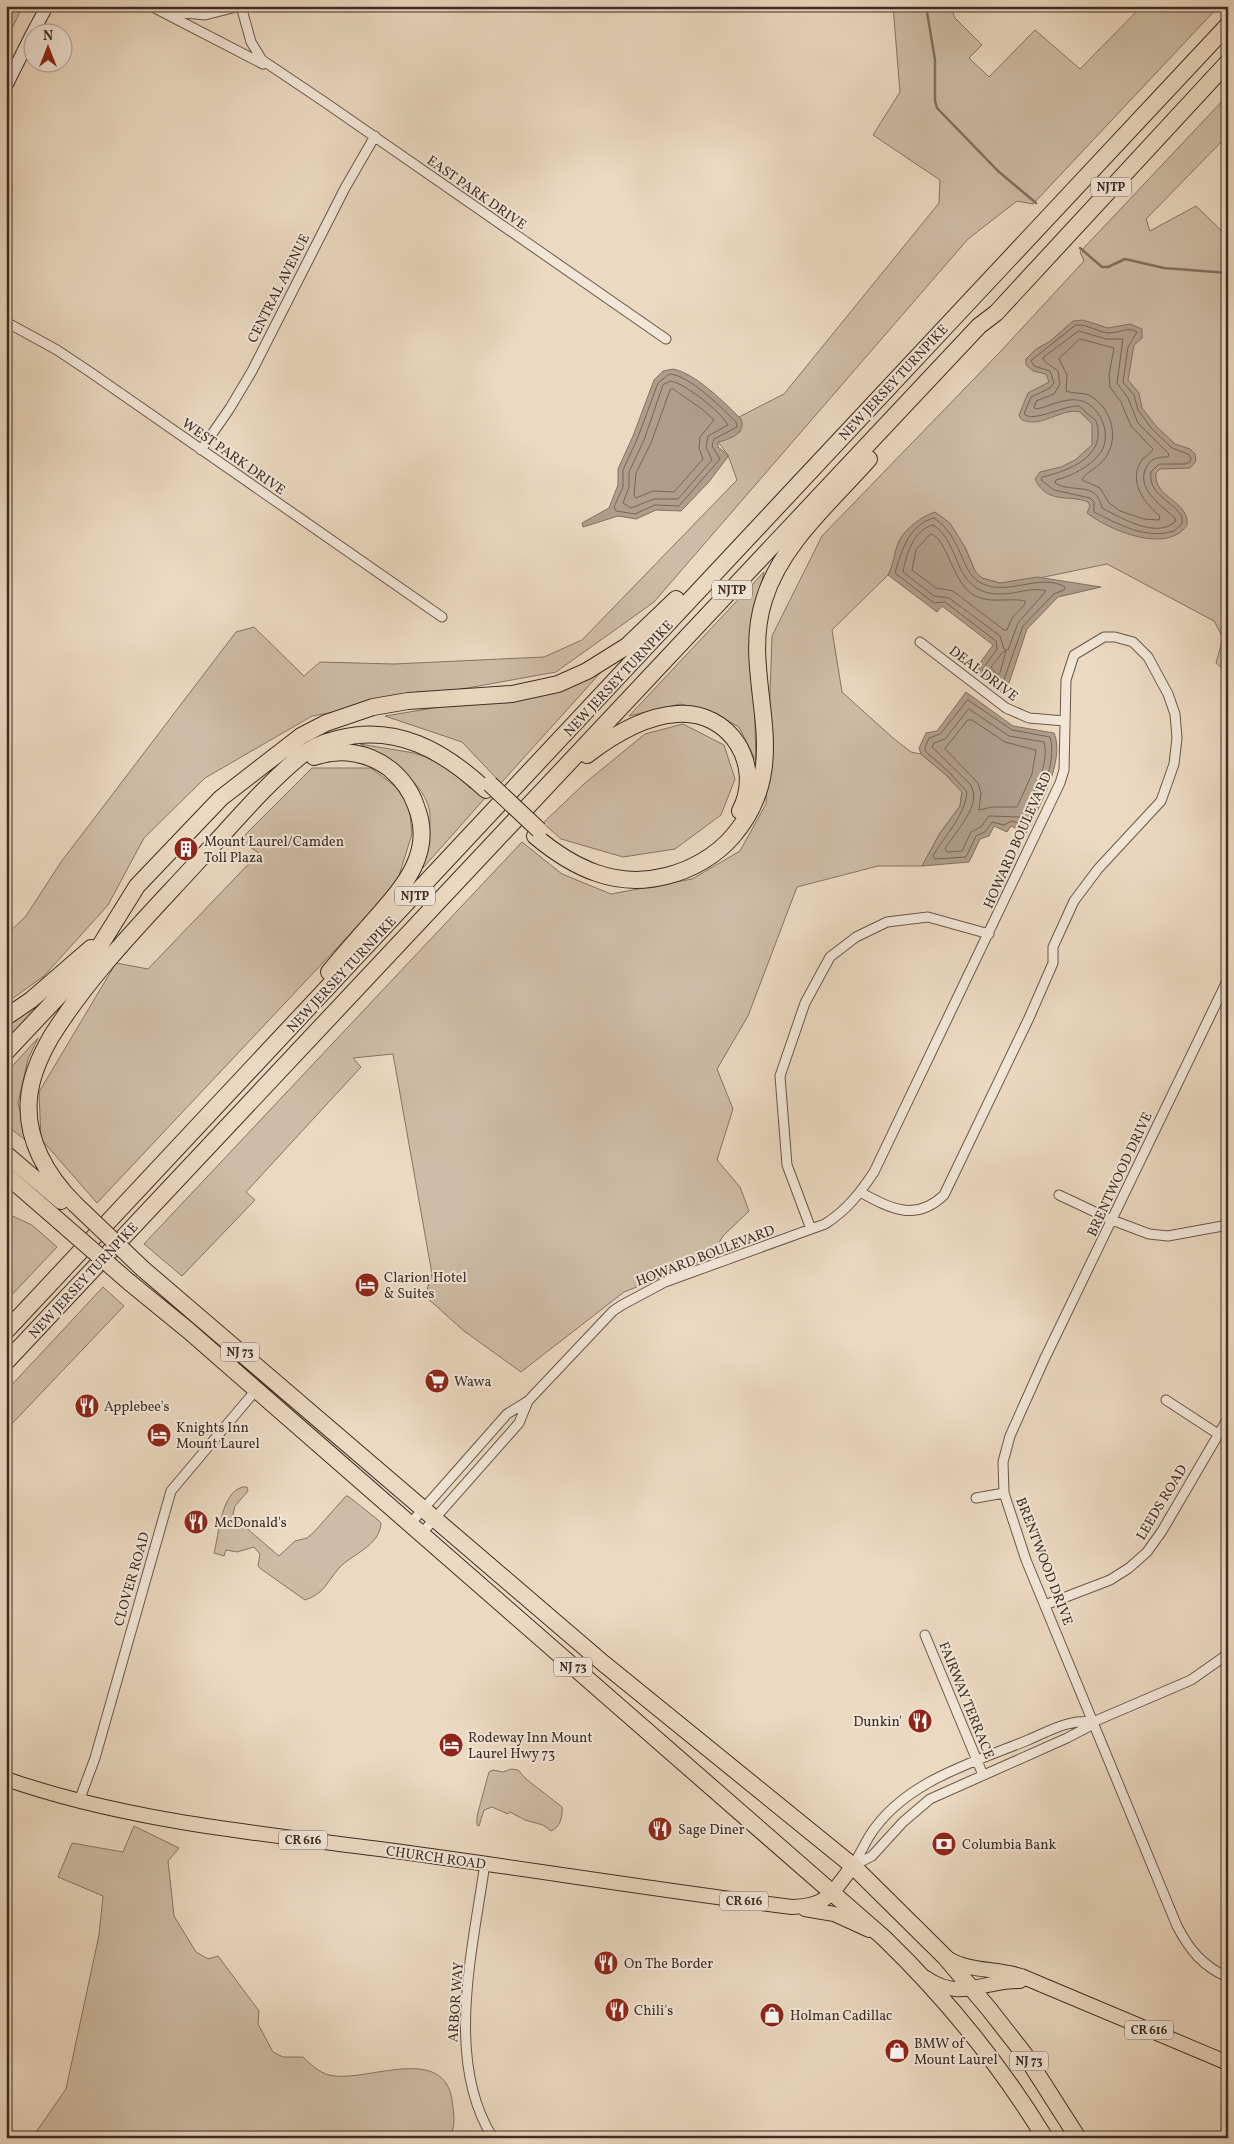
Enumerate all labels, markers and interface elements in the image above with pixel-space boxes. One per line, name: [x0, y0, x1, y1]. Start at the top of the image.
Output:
north arrow: [22, 22, 72, 72]
text: N: [43, 27, 53, 46]
street label: EAST PARK DRIVE: [422, 152, 530, 235]
road number: NJTP: [1091, 178, 1131, 196]
street label: CENTRAL AVENUE: [244, 231, 315, 346]
street label: NEW JERSEY TURNPIKE: [835, 321, 953, 445]
street label: WEST PARK DRIVE: [178, 414, 289, 500]
road number: NJTP: [712, 580, 752, 600]
street label: NEW JERSEY TURNPIKE: [560, 617, 678, 741]
street label: DEAL DRIVE: [945, 642, 1021, 706]
street label: HOWARD BOULEVARD: [980, 769, 1057, 912]
place label: Mount Laurel/Camden Toll Plaza: [204, 833, 344, 868]
building icon: Mount Laurel/Camden Toll Plaza: [173, 836, 199, 862]
road number: NJTP: [395, 886, 435, 906]
street label: NEW JERSEY TURNPIKE: [283, 913, 401, 1037]
street label: BRENTWOOD DRIVE: [1083, 1109, 1158, 1240]
street label: NEW JERSEY TURNPIKE: [25, 1219, 143, 1343]
street label: HOWARD BOULEVARD: [633, 1221, 778, 1292]
place label: Clarion Hotel & Suites: [384, 1269, 467, 1304]
hotel icon: Clarion Hotel & Suites: [354, 1272, 380, 1298]
road number: NJ 73: [221, 1342, 259, 1361]
supermarket icon: Wawa: [424, 1368, 450, 1394]
place label: Wawa: [454, 1373, 491, 1392]
restaurant icon: Applebee's: [74, 1393, 100, 1419]
place label: Applebee's: [104, 1398, 169, 1417]
place label: Knights Inn Mount Laurel: [176, 1419, 260, 1454]
hotel icon: Knights Inn Mount Laurel: [146, 1422, 172, 1448]
street label: LEEDS ROAD: [1132, 1461, 1192, 1544]
street label: BRENTWOOD DRIVE: [1010, 1495, 1077, 1628]
restaurant icon: McDonald's: [183, 1509, 209, 1535]
place label: McDonald's: [214, 1514, 287, 1533]
street label: CLOVER ROAD: [110, 1530, 155, 1629]
street label: FAIRWAY TERRACE: [933, 1639, 998, 1762]
road number: NJ 73: [554, 1658, 592, 1676]
restaurant icon: Dunkin': [907, 1708, 933, 1734]
place label: Dunkin': [853, 1713, 902, 1732]
place label: Rodeway Inn Mount Laurel Hwy 73: [468, 1729, 592, 1764]
hotel icon: Rodeway Inn Mount Laurel Hwy 73: [438, 1732, 464, 1758]
restaurant icon: Sage Diner: [647, 1816, 673, 1842]
place label: Sage Diner: [678, 1821, 745, 1840]
road number: CR 616: [279, 1830, 327, 1850]
bank icon: Columbia Bank: [931, 1831, 957, 1857]
place label: Columbia Bank: [962, 1836, 1057, 1855]
street label: CHURCH ROAD: [385, 1842, 487, 1875]
road number: CR 616: [720, 1892, 768, 1910]
restaurant icon: On The Border: [593, 1950, 619, 1976]
place label: On The Border: [624, 1955, 713, 1974]
street label: ARBOR WAY: [444, 1961, 469, 2043]
restaurant icon: Chili's: [604, 1997, 630, 2023]
place label: Chili's: [634, 2002, 673, 2021]
shop icon: Holman Cadillac: [759, 2002, 785, 2028]
place label: Holman Cadillac: [790, 2007, 892, 2026]
road number: CR 616: [1125, 2020, 1173, 2040]
place label: BMW of Mount Laurel: [914, 2035, 998, 2070]
shop icon: BMW of Mount Laurel: [884, 2038, 910, 2064]
road number: NJ 73: [1010, 2052, 1048, 2070]

